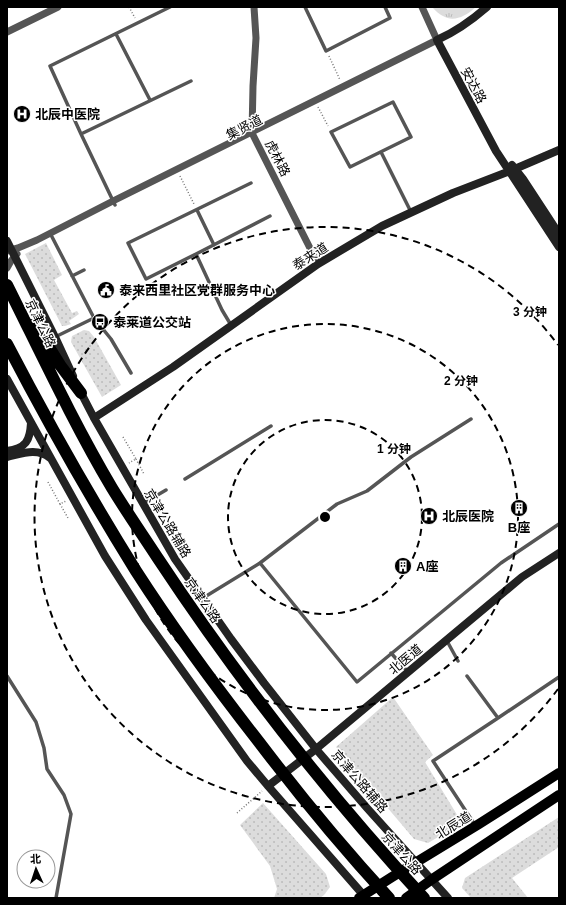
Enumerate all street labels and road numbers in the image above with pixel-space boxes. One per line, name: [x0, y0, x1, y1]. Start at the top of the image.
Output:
street label: 安达路: [458, 64, 489, 106]
street label: 集贤道: [223, 112, 265, 143]
street label: 虎林路: [262, 137, 293, 179]
street label: 泰来道: [290, 240, 331, 273]
street label: 京津公路: [22, 297, 59, 350]
street label: 京津公路辅路: [141, 486, 194, 561]
street label: 京津公路: [182, 575, 224, 626]
street label: 北医道: [386, 641, 425, 678]
street label: 京津公路辅路: [328, 747, 391, 816]
street label: 北辰道: [433, 809, 474, 842]
street label: 京津公路: [379, 829, 425, 878]

